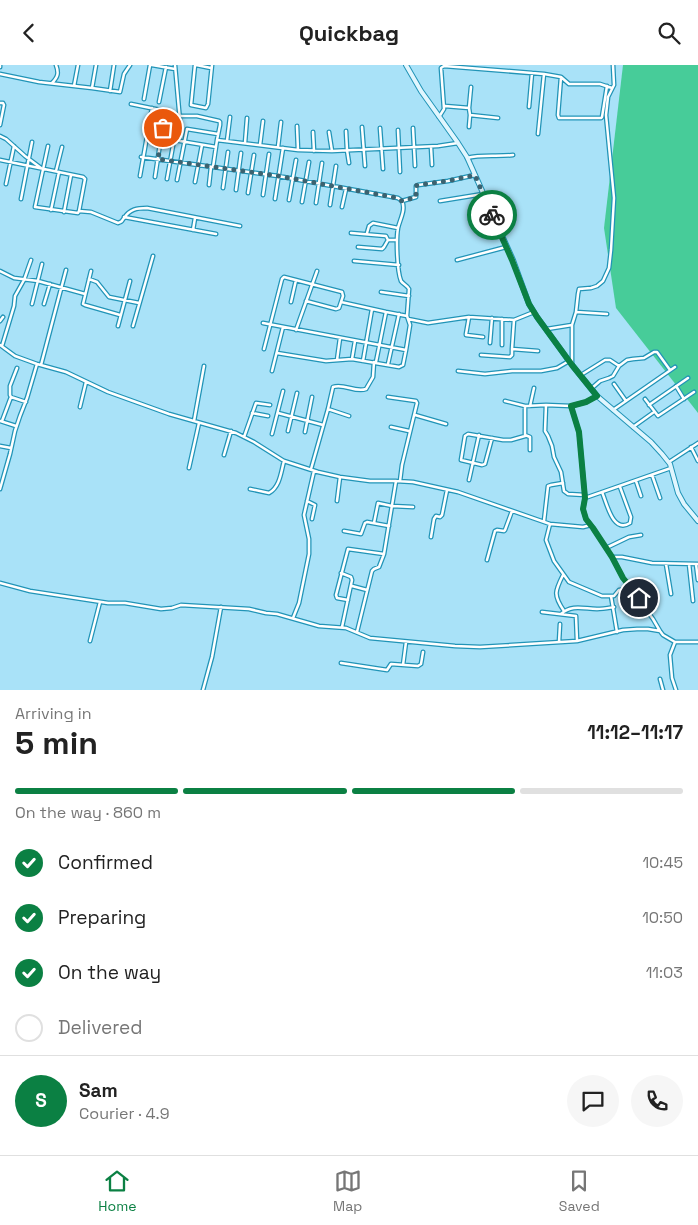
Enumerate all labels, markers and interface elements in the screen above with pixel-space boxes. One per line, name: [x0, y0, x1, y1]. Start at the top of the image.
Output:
icon: back: [15, 19, 43, 47]
text: Quickbag: [299, 19, 399, 47]
icon: search: [655, 19, 683, 47]
pin: [142, 107, 184, 149]
icon: bag: [149, 114, 177, 142]
courier: [467, 190, 517, 240]
icon: bike: [478, 201, 506, 229]
pin: [618, 577, 660, 619]
icon: home: [625, 584, 653, 612]
text: Arriving in: [15, 703, 92, 724]
text: 11:12–11:17: [587, 720, 683, 745]
text: 5 min: [15, 723, 98, 763]
text: On the way · 860 m: [15, 802, 161, 823]
icon: check: [15, 849, 43, 877]
text: Confirmed: [58, 850, 153, 875]
text: 10:45: [642, 852, 683, 873]
icon: check: [15, 904, 43, 932]
text: Preparing: [58, 905, 146, 930]
text: 10:50: [642, 907, 683, 928]
icon: check: [15, 959, 43, 987]
text: On the way: [58, 960, 161, 985]
text: 11:03: [646, 962, 683, 983]
text: Delivered: [58, 1015, 143, 1040]
button: chat: [567, 1075, 619, 1127]
button: phone: [631, 1075, 683, 1127]
text: Sam: [79, 1078, 118, 1103]
text: S: [35, 1088, 47, 1113]
text: Courier · 4.9: [79, 1103, 169, 1124]
tab: Home: [98, 1167, 136, 1215]
tab: Map: [333, 1167, 362, 1215]
tab: Saved: [559, 1167, 600, 1215]

